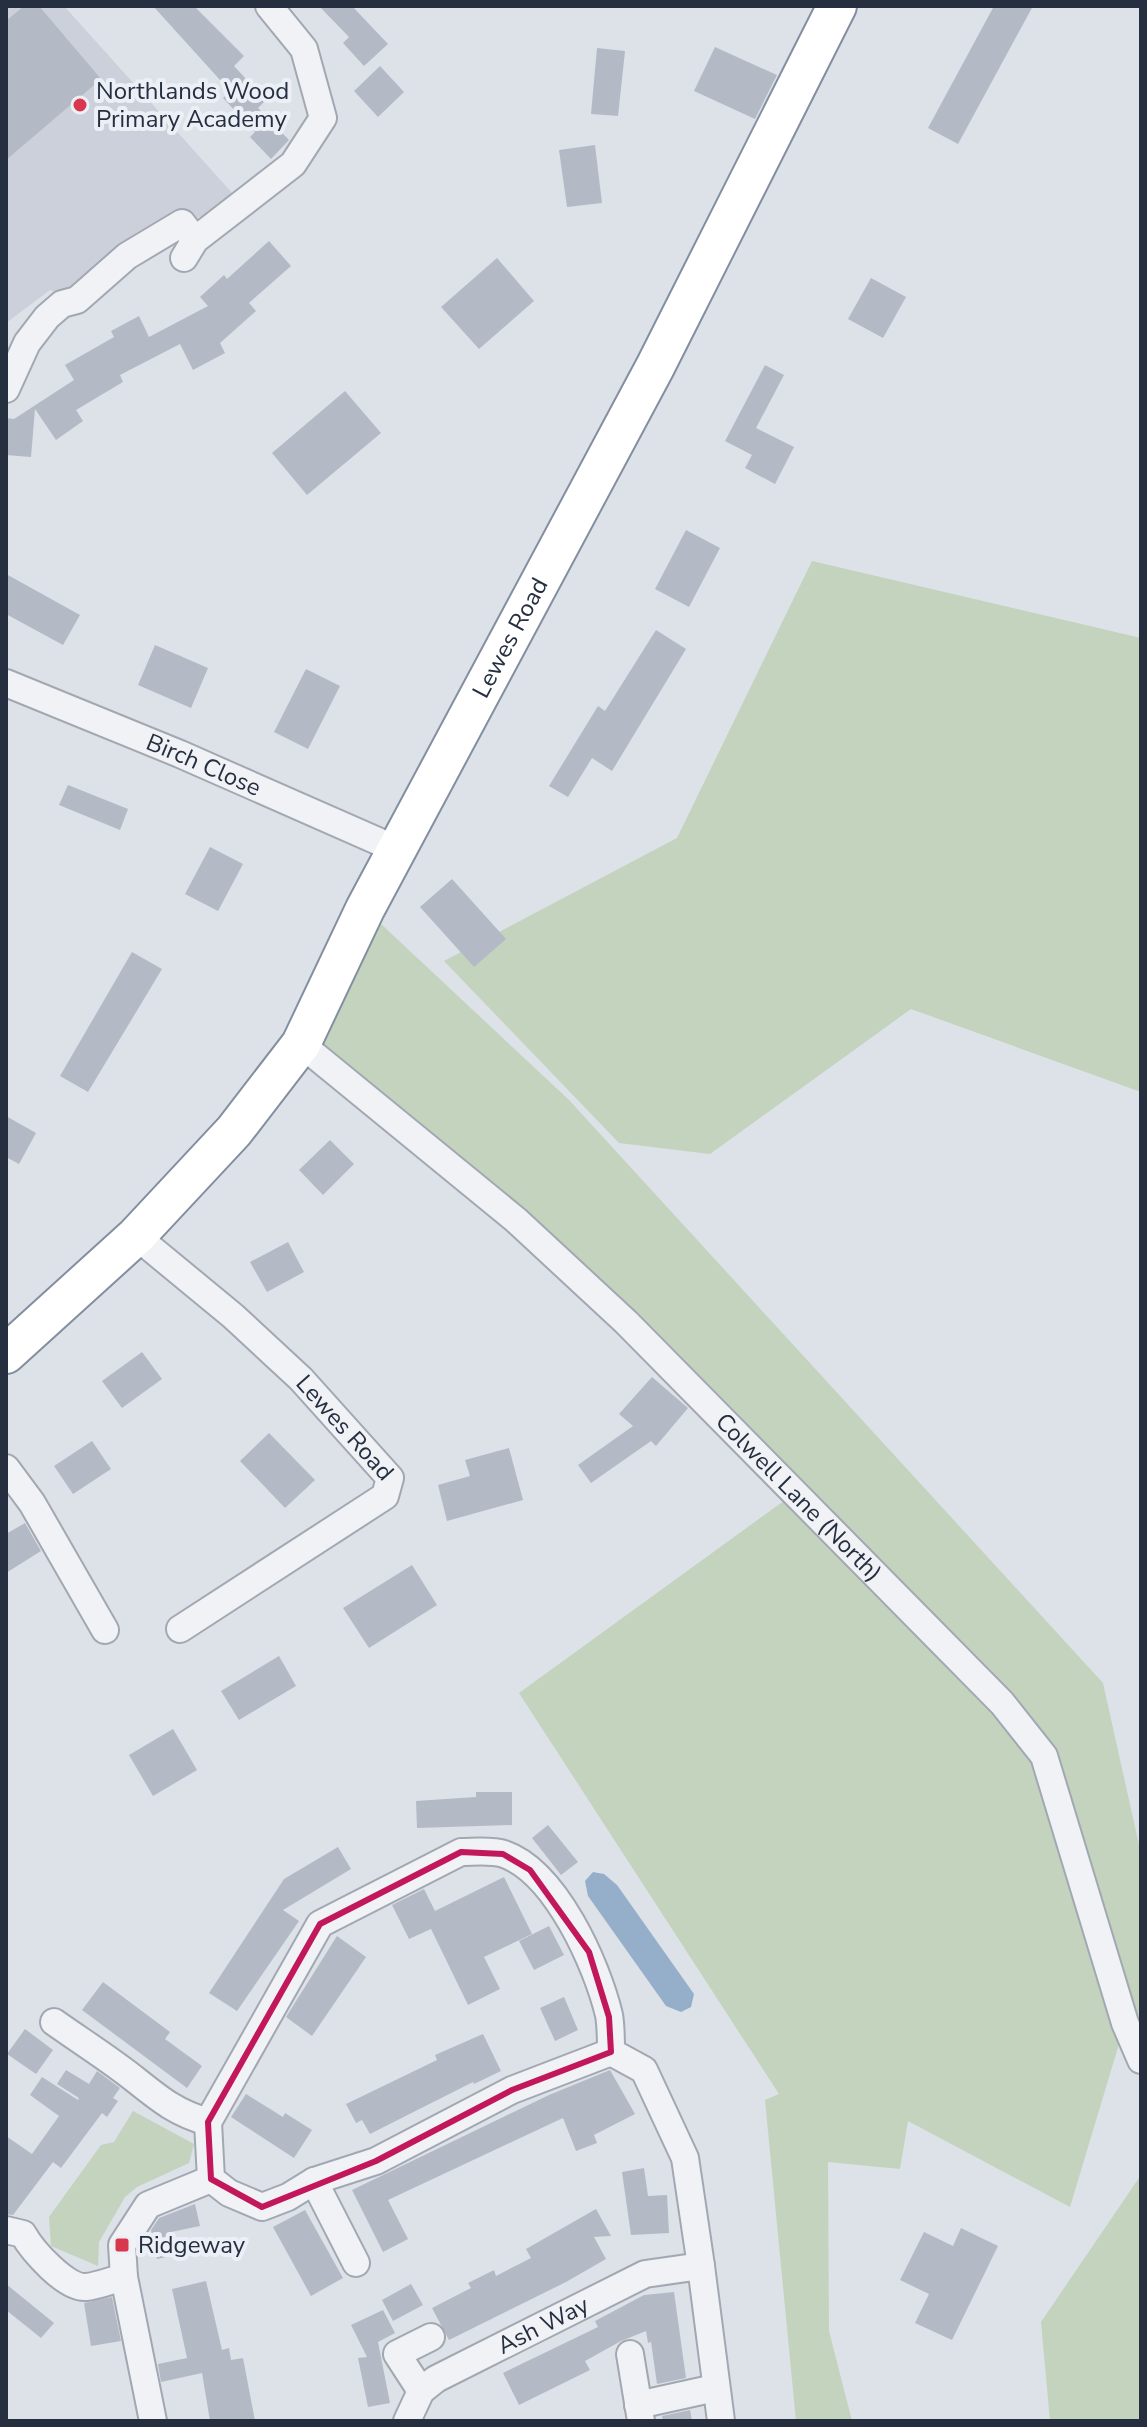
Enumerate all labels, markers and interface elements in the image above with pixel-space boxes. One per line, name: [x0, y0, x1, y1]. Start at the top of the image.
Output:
place label: Northlands Wood Primary Academy: [96, 75, 289, 135]
marker: Northlands Wood Primary Academy: [71, 96, 89, 114]
street label: Lewes Road: [465, 572, 555, 704]
street label: Birch Close: [142, 726, 266, 804]
street label: Lewes Road: [289, 1368, 401, 1488]
street label: Colwell Lane (North): [709, 1406, 889, 1588]
place label: Ridgeway: [138, 2229, 246, 2261]
marker: Ridgeway: [113, 2236, 131, 2254]
street label: Ash Way: [492, 2289, 595, 2362]

